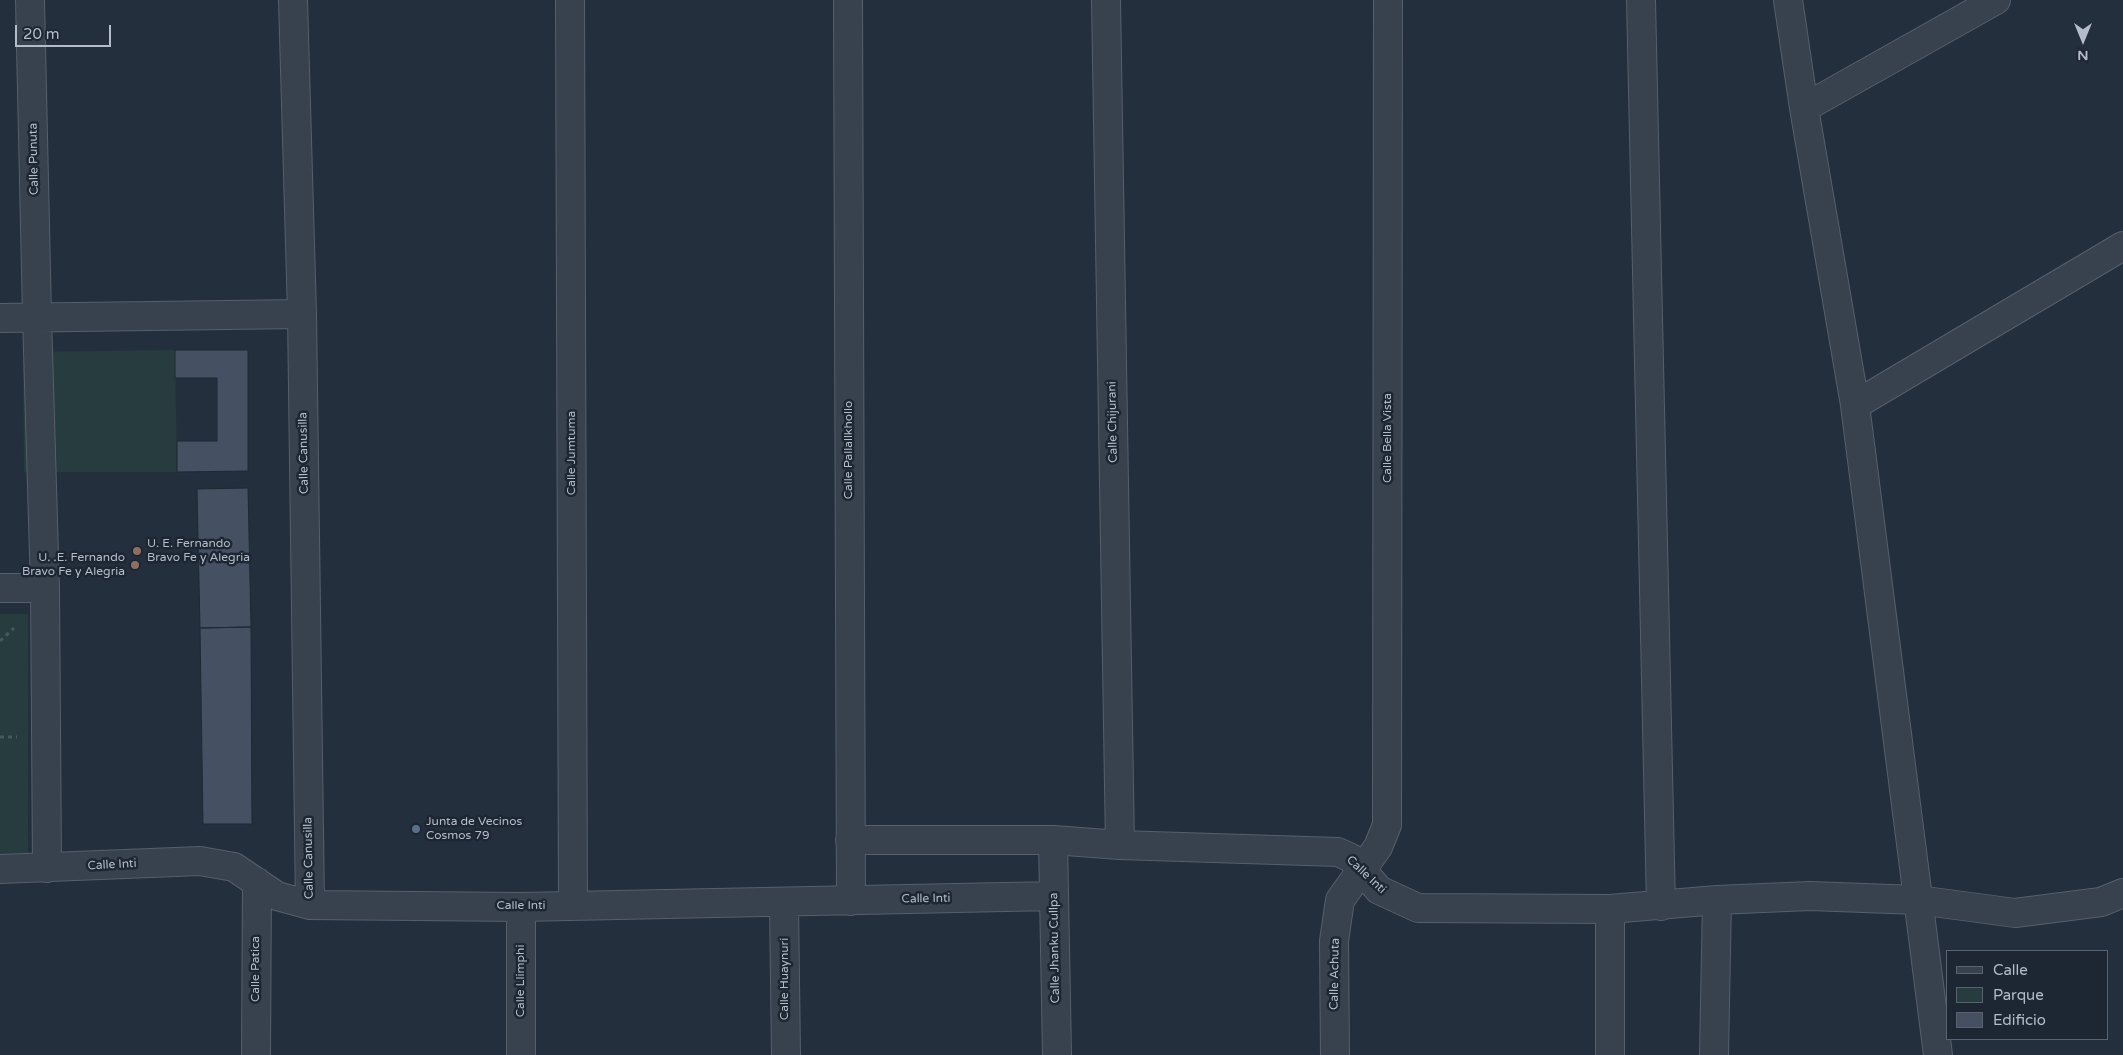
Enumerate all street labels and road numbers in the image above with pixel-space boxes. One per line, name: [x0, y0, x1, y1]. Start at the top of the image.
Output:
street label: Calle Punuta: [26, 123, 42, 195]
street label: Calle Chijurani: [1105, 381, 1121, 463]
street label: Calle Bella Vista: [1381, 393, 1395, 483]
street label: Calle Pallallkhollo: [842, 401, 856, 499]
street label: Calle Jumtuma: [565, 411, 579, 495]
street label: Calle Canusilla: [296, 412, 312, 494]
street label: Calle Canusilla: [301, 817, 317, 899]
street label: Calle Inti: [1343, 853, 1389, 897]
street label: Calle Inti: [87, 857, 137, 873]
street label: Calle Inti: [901, 891, 951, 907]
street label: Calle Jhanku Cullpa: [1047, 893, 1063, 1003]
street label: Calle Inti: [496, 899, 546, 913]
street label: Calle Patica: [249, 936, 263, 1002]
street label: Calle Huaynuri: [778, 938, 792, 1020]
street label: Calle Achuta: [1327, 938, 1343, 1010]
street label: Calle Llimphi: [514, 945, 528, 1017]

